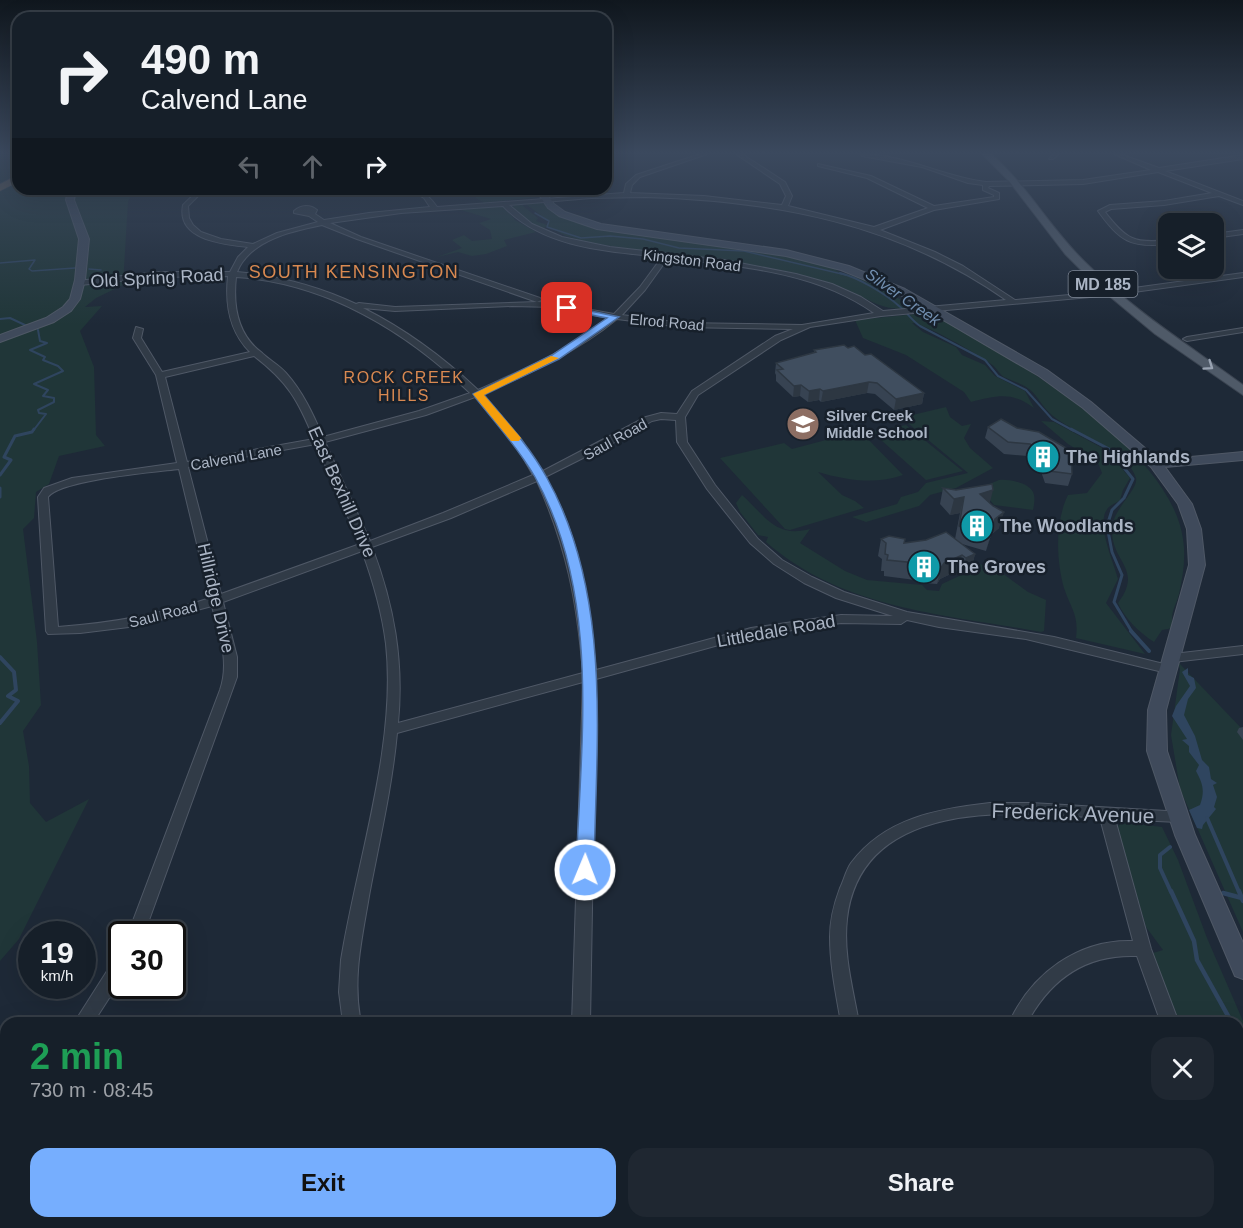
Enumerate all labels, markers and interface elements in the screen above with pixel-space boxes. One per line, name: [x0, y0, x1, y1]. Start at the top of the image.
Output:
icon: right: [42, 36, 120, 114]
text: 490 m: [141, 36, 260, 83]
text: Calvend Lane: [141, 85, 308, 115]
icon: left: [233, 150, 266, 183]
icon: ahead: [296, 150, 329, 183]
icon: right: [359, 150, 392, 183]
map controls: [1158, 213, 1224, 279]
button: layers: [1158, 213, 1224, 279]
street label: Kingston Road: [642, 246, 742, 274]
district label: SOUTH KENSINGTON: [249, 262, 459, 282]
street label: Old Spring Road: [90, 265, 224, 291]
water label: Silver Creek: [862, 265, 944, 330]
road number: MD 185: [1068, 271, 1138, 297]
pin: [541, 282, 592, 333]
icon: arrive: [550, 291, 583, 324]
street label: Elrod Road: [629, 310, 705, 334]
one-way arrow: [1203, 359, 1214, 370]
district label: ROCK CREEK HILLS: [344, 369, 464, 404]
school or university icon: Silver Creek Middle School: [785, 406, 821, 442]
place label: Silver Creek Middle School: [826, 407, 928, 441]
street label: Saul Road: [580, 415, 650, 463]
street label: East Bexhill Drive: [304, 424, 380, 560]
building icon: The Highlands: [1025, 439, 1061, 475]
street label: Calvend Lane: [189, 441, 283, 473]
place label: The Highlands: [1066, 447, 1190, 467]
building icon: The Woodlands: [959, 508, 995, 544]
place label: The Woodlands: [1000, 516, 1134, 536]
street label: Hillridge Drive: [194, 541, 238, 655]
building icon: The Groves: [906, 549, 942, 585]
place label: The Groves: [947, 557, 1046, 577]
street label: Saul Road: [127, 597, 199, 631]
street label: Littledale Road: [715, 611, 837, 651]
street label: Frederick Avenue: [991, 799, 1155, 827]
position arrow: [553, 838, 617, 902]
speed limit sign: 30: [108, 921, 186, 999]
text: 19: [40, 936, 74, 969]
text: km/h: [41, 967, 73, 984]
text: 2 min: [30, 1036, 124, 1077]
button: close: [1151, 1037, 1214, 1100]
text: 730 m · 08:45: [30, 1079, 153, 1101]
button: Exit: [30, 1148, 616, 1217]
button: Share: [628, 1148, 1214, 1217]

